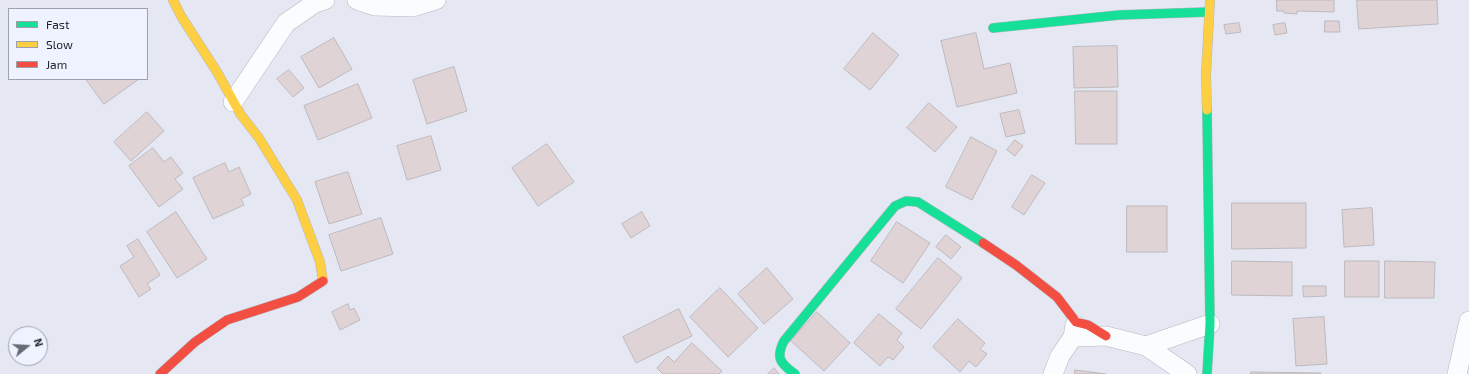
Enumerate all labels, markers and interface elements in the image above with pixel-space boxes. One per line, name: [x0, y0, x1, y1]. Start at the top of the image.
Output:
legend: [8, 8, 148, 80]
text: Fast: [46, 17, 69, 31]
text: Slow: [46, 37, 73, 51]
text: Jam: [46, 57, 67, 71]
north arrow: [8, 326, 48, 366]
text: N: [32, 337, 46, 348]

